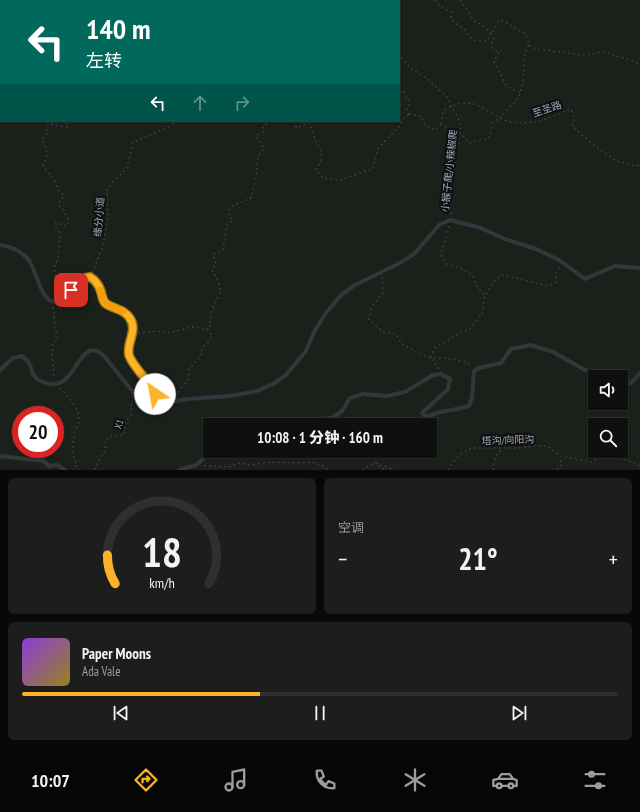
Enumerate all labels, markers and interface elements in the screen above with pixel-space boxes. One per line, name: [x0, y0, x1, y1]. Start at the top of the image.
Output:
text: 140 m: [86, 10, 150, 47]
icon: left: [20, 16, 72, 68]
text: 左转: [86, 49, 122, 72]
icon: left: [147, 92, 169, 114]
icon: ahead: [189, 92, 211, 114]
icon: right: [231, 92, 253, 114]
street label: 至圣路: [531, 98, 563, 120]
street label: 小猴子爬/小辣椒爬: [438, 129, 460, 213]
street label: 缘分小道: [91, 197, 107, 237]
pin: [54, 273, 88, 307]
icon: arrive: [60, 279, 82, 301]
map controls: [588, 370, 628, 458]
button: sound: [588, 370, 628, 410]
position arrow: [134, 373, 176, 415]
speed limit sign: 20: [12, 406, 64, 458]
street label: X1: [111, 417, 127, 431]
button: search: [588, 418, 628, 458]
text: 10:08 · 1 分钟 · 160 m: [257, 428, 383, 447]
street label: 塔沟/向阳沟: [481, 433, 535, 447]
text: 空调: [338, 519, 364, 536]
text: 18: [142, 525, 182, 578]
text: 21°: [458, 539, 498, 578]
text: −: [338, 545, 347, 573]
text: +: [609, 545, 618, 573]
text: km/h: [149, 573, 175, 592]
text: Paper Moons: [82, 644, 151, 663]
text: Ada Vale: [82, 663, 121, 680]
icon: previous: [110, 702, 132, 724]
icon: pause: [309, 702, 331, 724]
icon: next: [508, 702, 530, 724]
icon: directions: [132, 766, 160, 794]
icon: music: [222, 766, 250, 794]
icon: phone: [311, 766, 339, 794]
icon: climate: [401, 766, 429, 794]
icon: car: [491, 766, 519, 794]
icon: filters: [581, 766, 609, 794]
text: 10:07: [31, 769, 70, 792]

